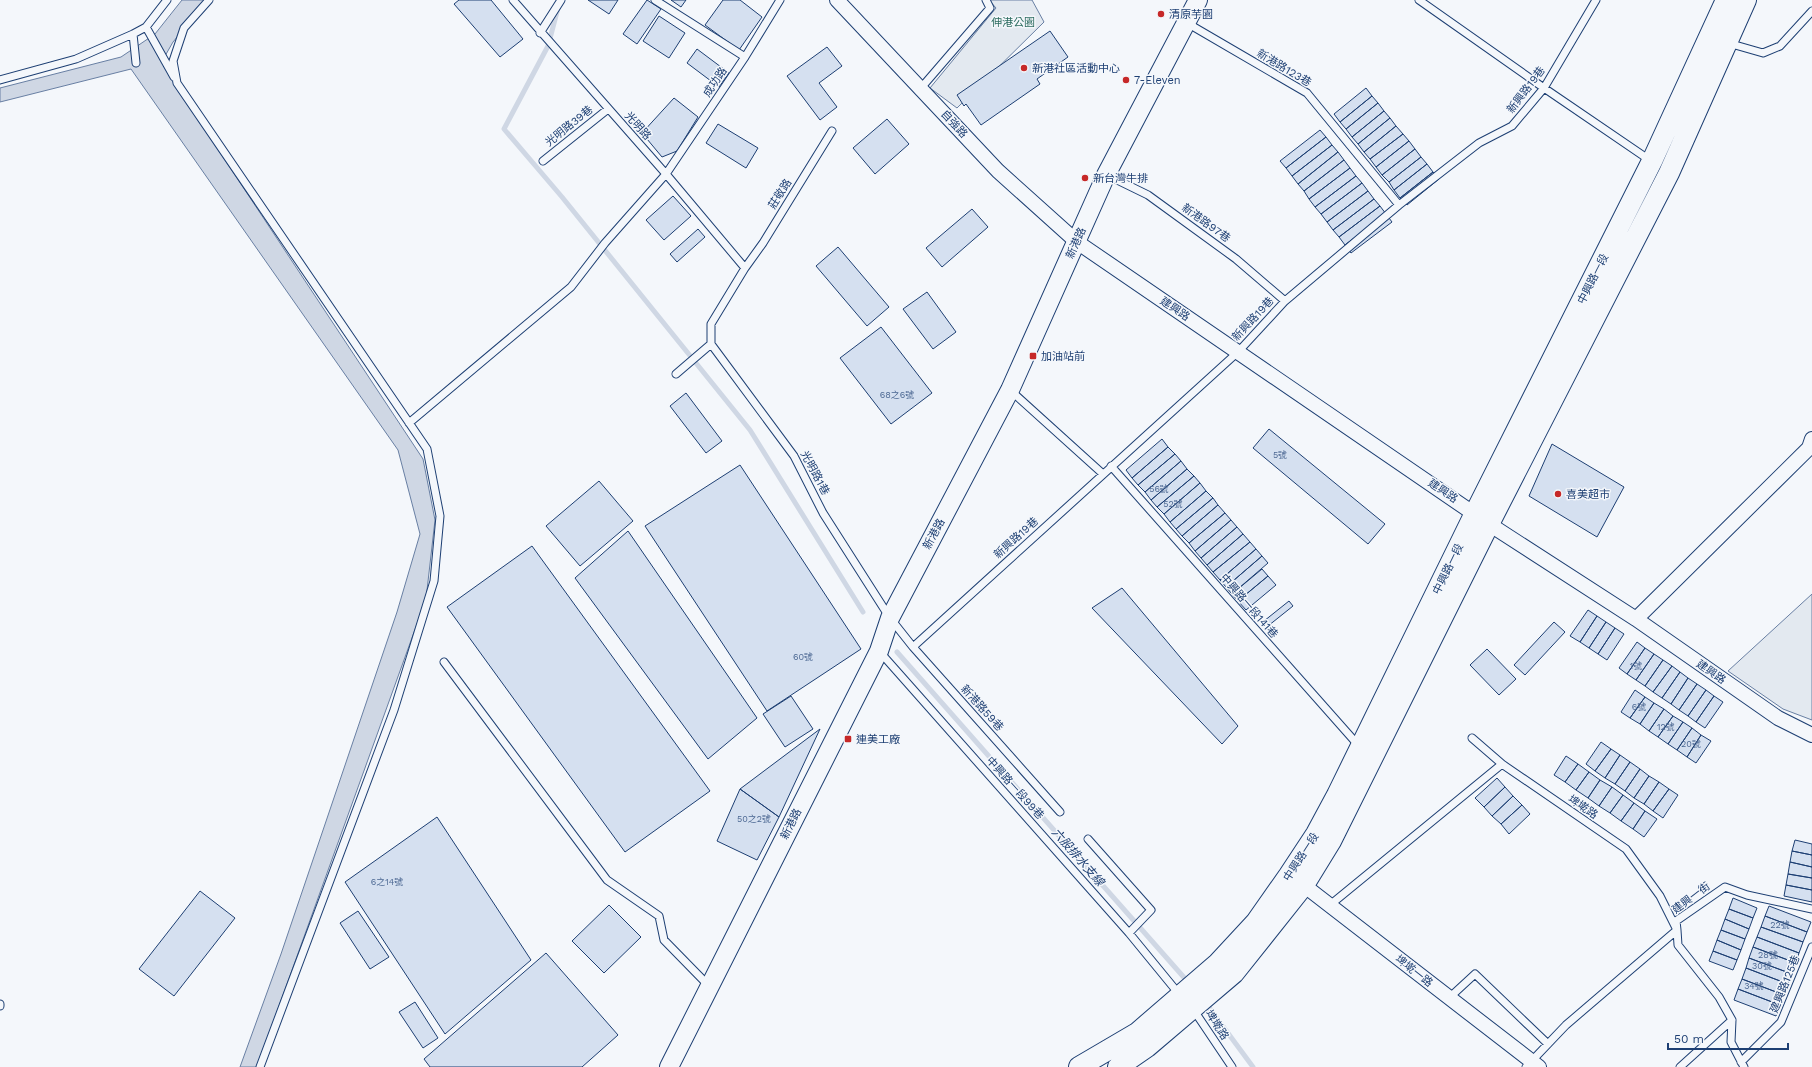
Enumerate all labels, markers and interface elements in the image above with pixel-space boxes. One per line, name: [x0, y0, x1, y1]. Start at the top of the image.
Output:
place label: 清原芋園: [1169, 8, 1213, 21]
marker: 清原芋園: [1156, 9, 1166, 19]
park label: 伸港公園: [991, 16, 1035, 29]
street label: 新港路123巷: [1254, 47, 1314, 89]
place label: 新港社區活動中心: [1032, 62, 1120, 75]
marker: 新港社區活動中心: [1019, 63, 1029, 73]
street label: 新興路19巷: [1504, 64, 1548, 116]
street label: 成功路: [700, 65, 730, 99]
place label: 7-Eleven: [1134, 74, 1181, 87]
marker: 7-Eleven: [1121, 75, 1131, 85]
street label: 光明路39巷: [543, 103, 595, 149]
street label: 自強路: [938, 107, 970, 141]
street label: 光明路: [622, 109, 654, 143]
place label: 新台灣牛排: [1093, 172, 1148, 185]
marker: 新台灣牛排: [1080, 173, 1090, 183]
street label: 莊敬路: [766, 177, 794, 211]
street label: 新港路97巷: [1179, 201, 1233, 245]
street label: 新港路: [1063, 225, 1089, 261]
street label: 中興路一段: [1575, 252, 1611, 306]
street label: 建興路: [1158, 294, 1192, 324]
street label: 新興路19巷: [1229, 294, 1277, 344]
place label: 加油站前: [1041, 350, 1085, 363]
marker: 加油站前: [1028, 351, 1038, 361]
house number: 68之6號: [880, 390, 914, 400]
street label: 光明路1巷: [798, 449, 832, 497]
house number: 5號: [1273, 450, 1287, 460]
street label: 建興路: [1426, 476, 1460, 506]
house number: 56號: [1149, 484, 1169, 494]
place label: 喜美超市: [1566, 488, 1610, 501]
marker: 喜美超市: [1553, 489, 1563, 499]
house number: 52號: [1163, 499, 1183, 509]
street label: 新興路19巷: [991, 515, 1041, 561]
street label: 新港路: [921, 516, 947, 552]
street label: 中興路一段: [1430, 541, 1466, 597]
street label: 中興路一段141巷: [1217, 571, 1281, 641]
house number: 60號: [793, 652, 813, 662]
street label: 建興路: [1694, 657, 1728, 687]
house number: 1號: [1630, 661, 1642, 671]
street label: 新港路59巷: [958, 682, 1006, 734]
house number: 6號: [1632, 702, 1646, 712]
house number: 12號: [1657, 722, 1675, 732]
place label: 連美工廠: [856, 733, 900, 746]
marker: 連美工廠: [843, 734, 853, 744]
house number: 20號: [1681, 739, 1701, 749]
street label: 中興路一段99巷: [984, 754, 1046, 822]
street label: 埤墘路: [1566, 792, 1600, 822]
street label: 新港路: [778, 806, 804, 842]
house number: 50之2號: [737, 814, 771, 824]
water label: 六股排水支線: [1049, 825, 1108, 890]
street label: 中興路一段: [1281, 830, 1321, 884]
house number: 6之14號: [371, 877, 403, 887]
street label: 建興一街: [1670, 880, 1712, 916]
house number: 22號: [1770, 920, 1790, 930]
house number: 28號: [1758, 950, 1778, 960]
street label: 埤墘一路: [1393, 952, 1435, 990]
street label: 建興路125巷: [1768, 953, 1802, 1015]
house number: 30號: [1752, 961, 1772, 971]
house number: 34號: [1744, 981, 1764, 991]
street label: 埤墘路: [1203, 1008, 1231, 1042]
scale bar: [1668, 1025, 1788, 1051]
text: 50 m: [1674, 1032, 1704, 1046]

